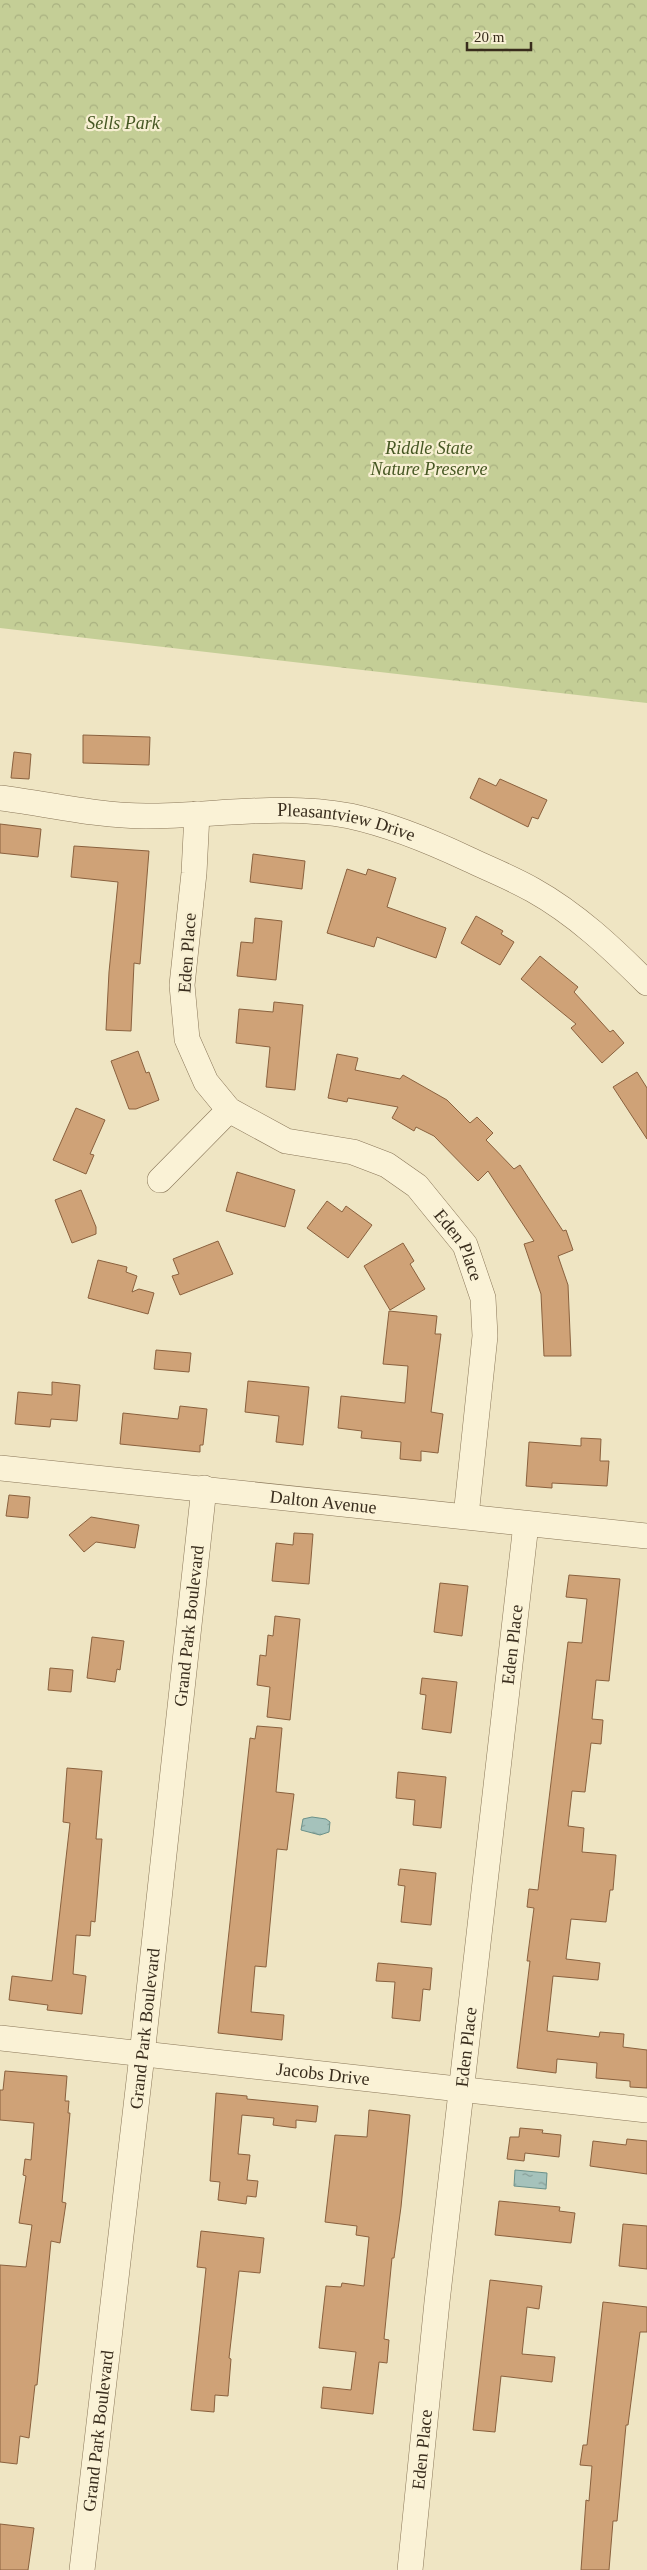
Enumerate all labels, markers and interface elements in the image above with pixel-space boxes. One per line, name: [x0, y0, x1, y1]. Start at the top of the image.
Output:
scale bar: [467, 20, 531, 52]
text: 20 m: [474, 29, 505, 45]
park label: Sells Park: [86, 113, 161, 133]
park label: Riddle State Nature Preserve: [369, 438, 488, 479]
street label: Pleasantview Drive: [277, 800, 418, 845]
street label: Eden Place: [174, 912, 200, 994]
street label: Eden Place: [430, 1205, 486, 1283]
street label: Dalton Avenue: [269, 1486, 378, 1518]
street label: Grand Park Boulevard: [170, 1544, 208, 1708]
street label: Eden Place: [498, 1604, 527, 1686]
street label: Grand Park Boulevard: [126, 1947, 164, 2110]
street label: Eden Place: [452, 2006, 481, 2088]
street label: Jacobs Drive: [275, 2059, 371, 2089]
street label: Grand Park Boulevard: [79, 2349, 118, 2513]
street label: Eden Place: [408, 2409, 436, 2491]

